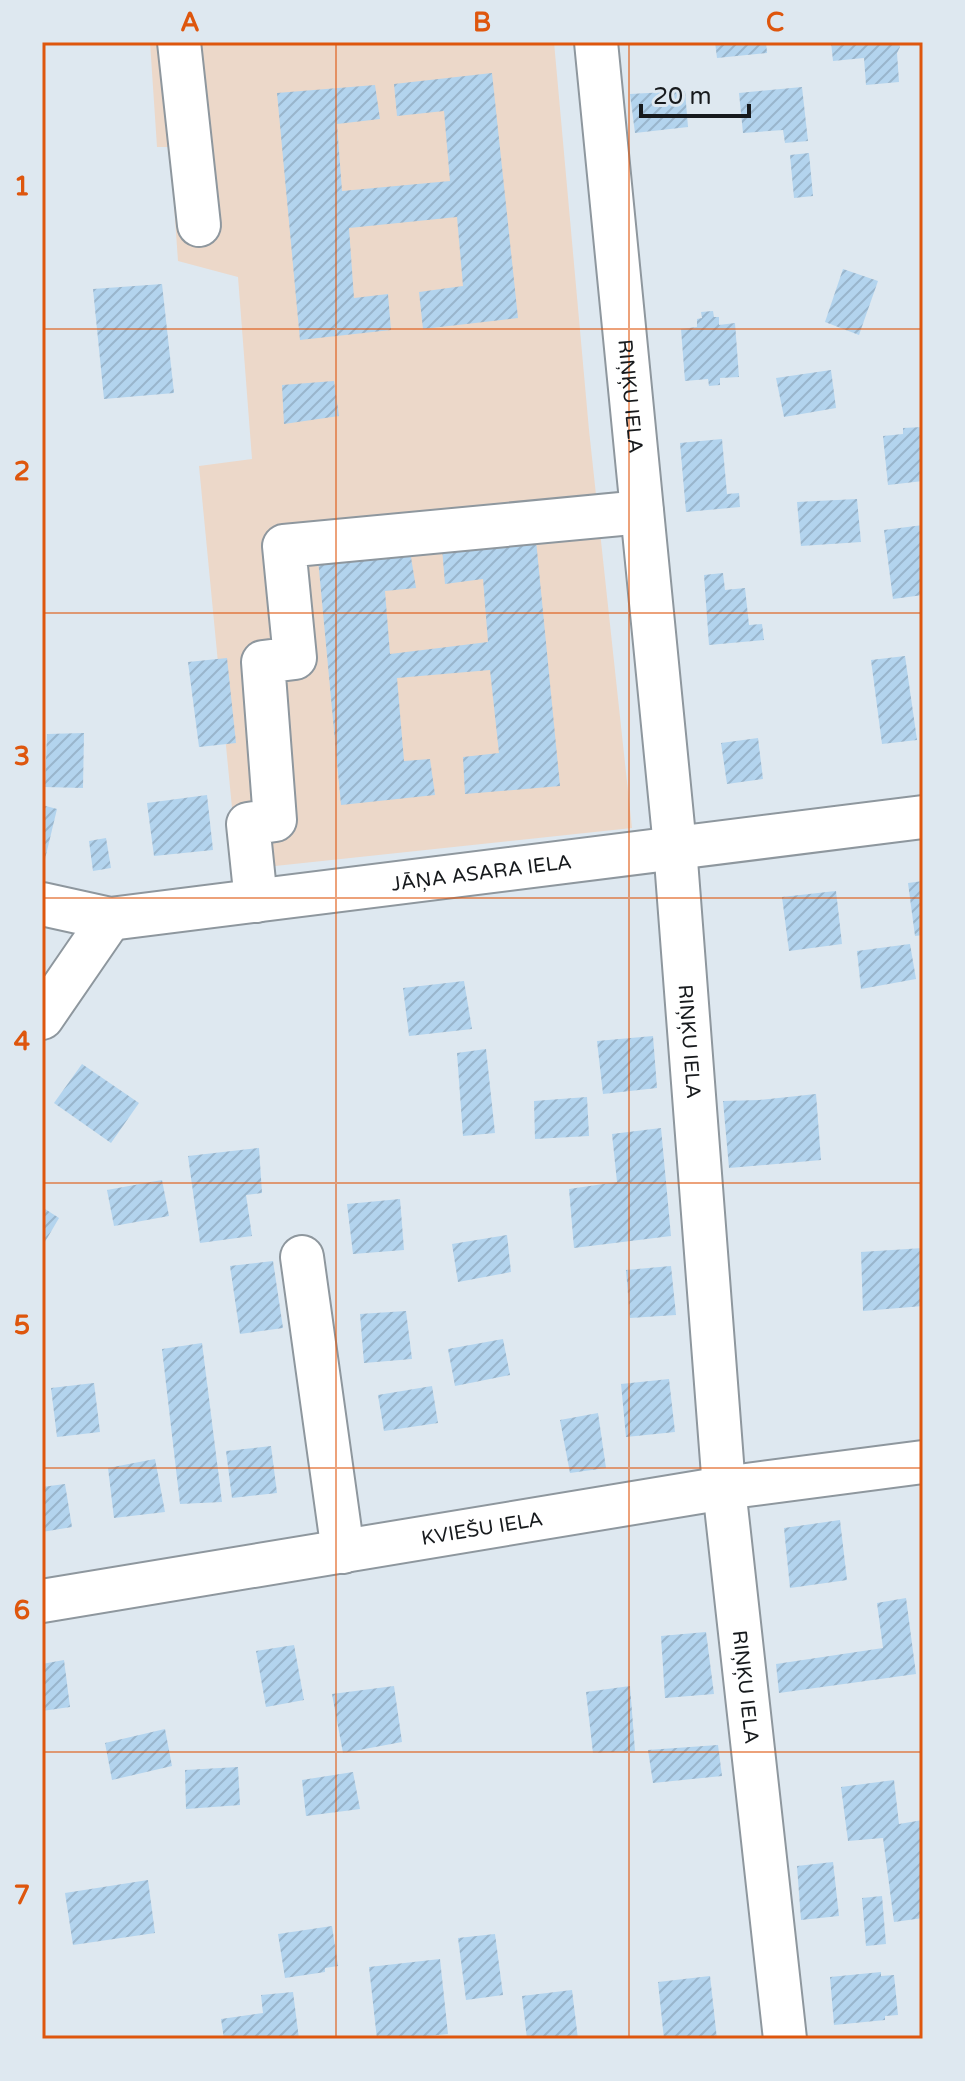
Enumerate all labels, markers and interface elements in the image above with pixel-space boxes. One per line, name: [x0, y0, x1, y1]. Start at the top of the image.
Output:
text: A: [180, 7, 200, 38]
text: B: [473, 7, 491, 38]
text: C: [766, 7, 784, 38]
scale bar: [641, 68, 749, 118]
text: 20 m: [653, 82, 711, 111]
text: 1: [14, 171, 30, 202]
street label: RIŅĶU IELA: [612, 338, 647, 454]
text: 2: [14, 456, 30, 487]
text: 3: [14, 741, 30, 772]
street label: JĀŅA ASARA IELA: [390, 850, 573, 897]
street label: RIŅĶU IELA: [673, 984, 705, 1100]
text: 4: [14, 1026, 30, 1057]
text: 5: [14, 1310, 30, 1341]
street label: KVIEŠU IELA: [420, 1507, 545, 1551]
text: 6: [14, 1595, 30, 1626]
street label: RIŅĶU IELA: [727, 1629, 763, 1745]
text: 7: [14, 1880, 30, 1911]

